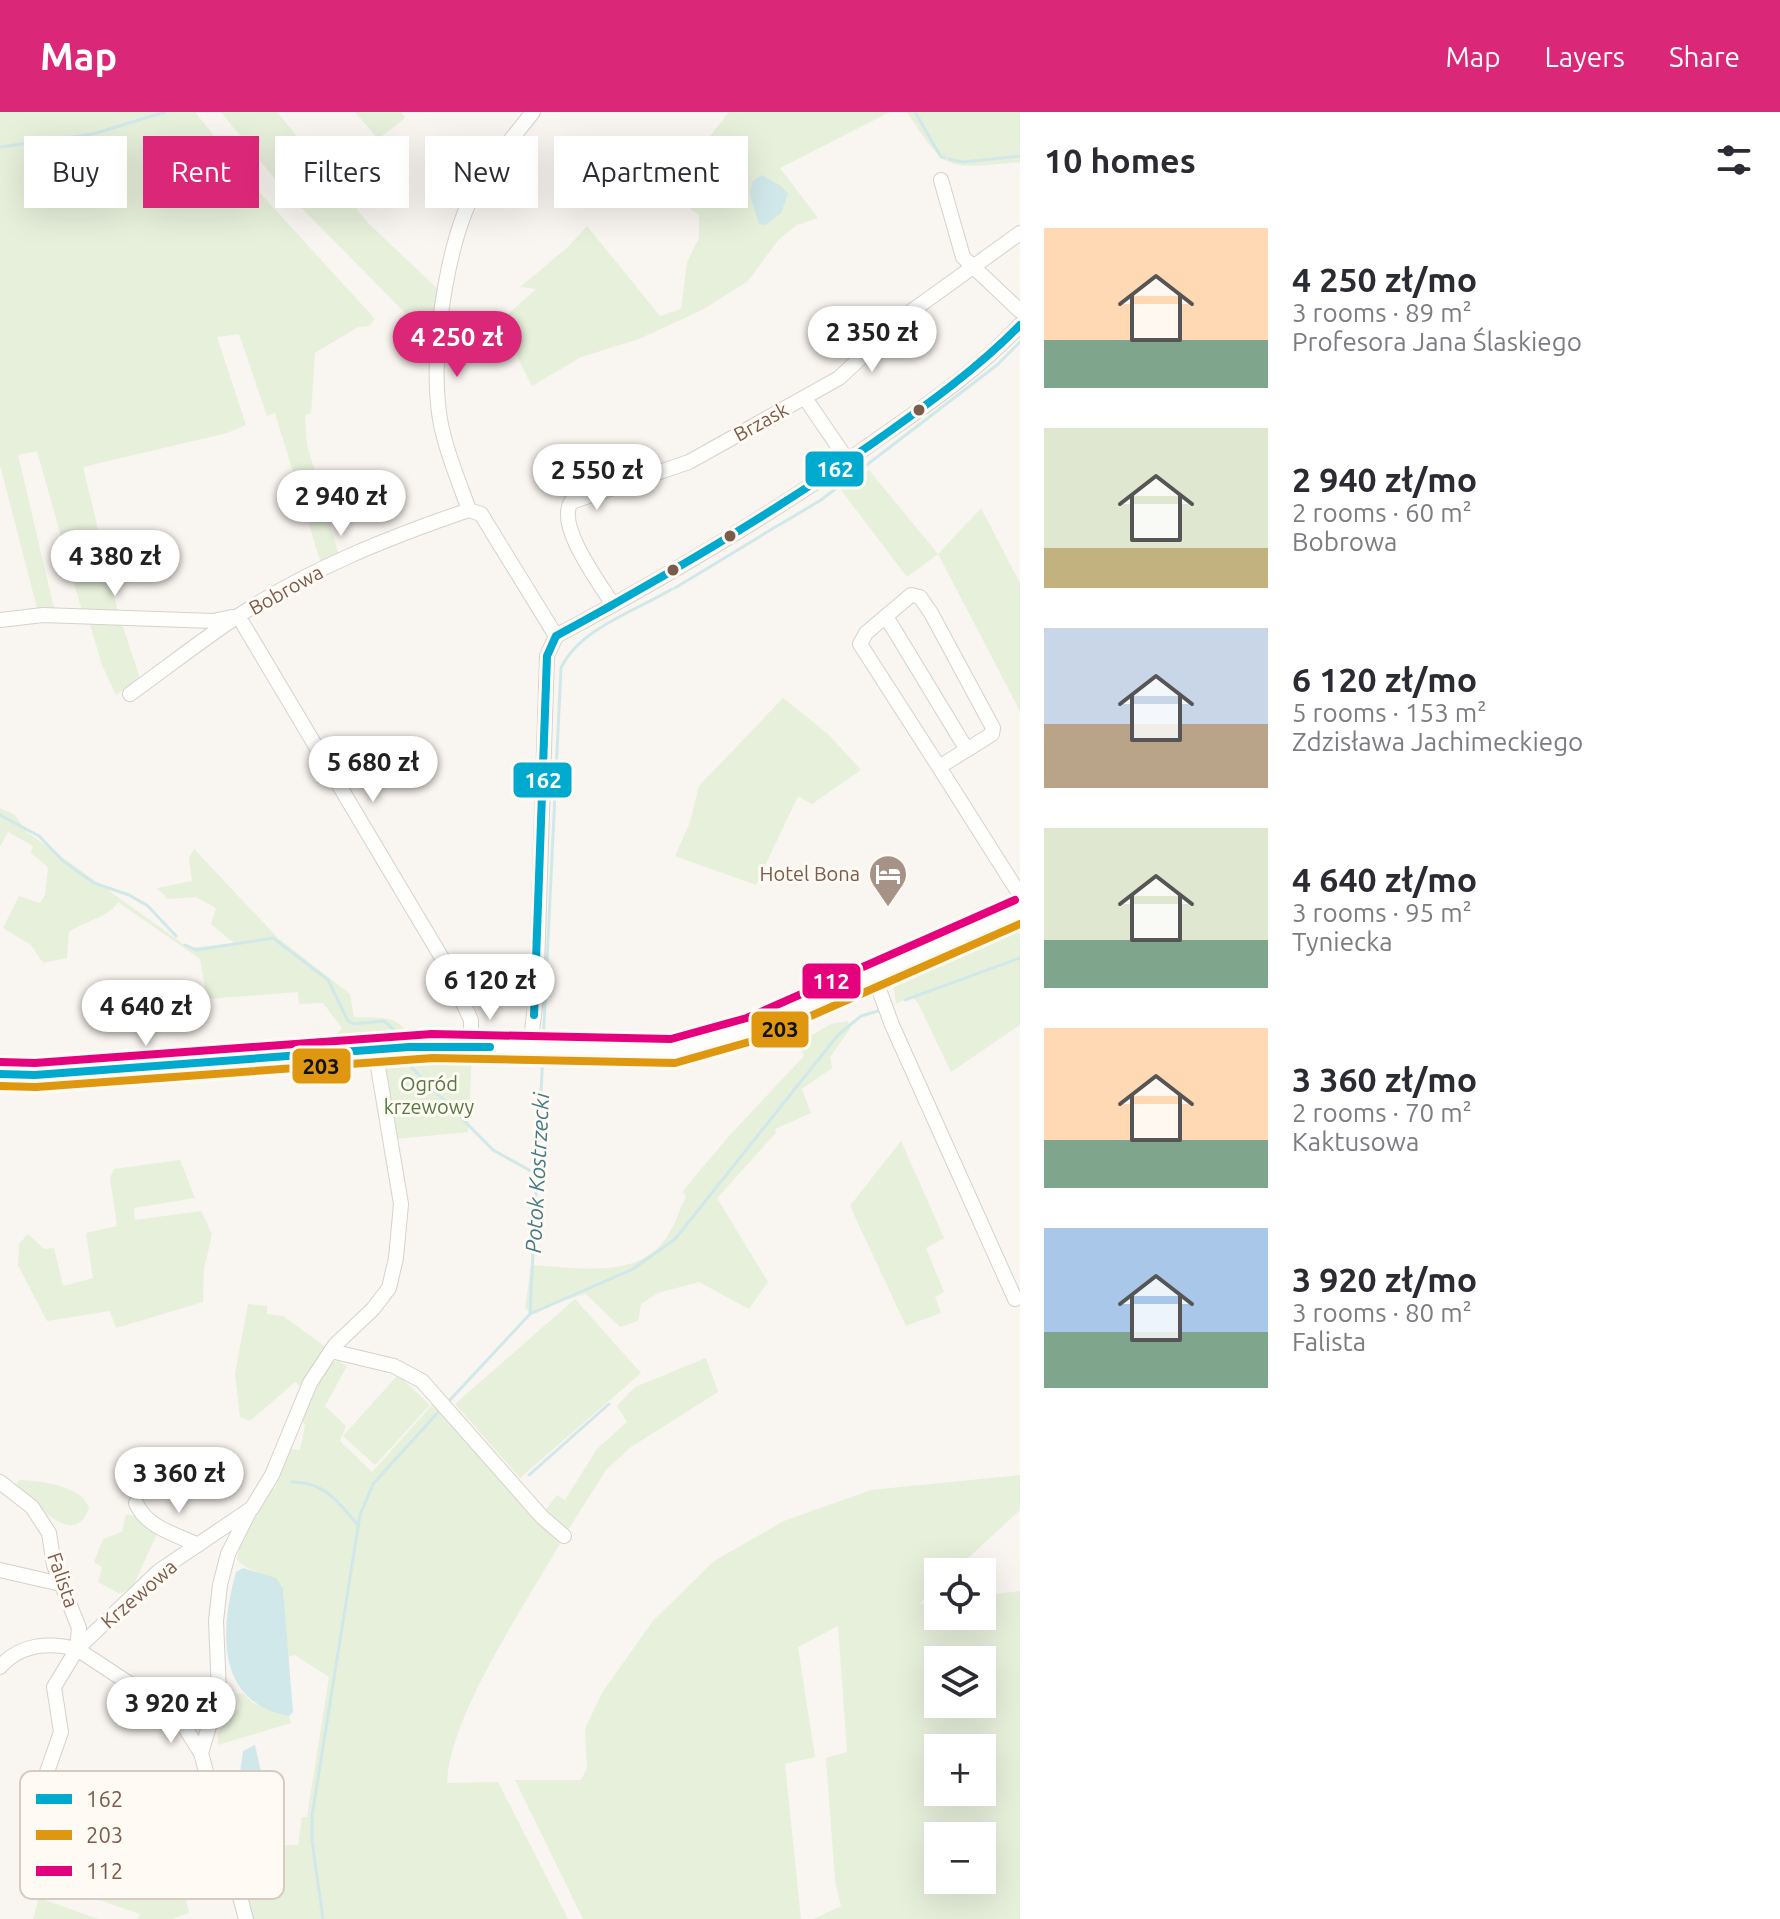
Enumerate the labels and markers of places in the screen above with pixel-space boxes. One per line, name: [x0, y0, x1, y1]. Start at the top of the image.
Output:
pin: 2 350 zł: [789, 306, 955, 374]
pin: 4 250 zł: [374, 311, 540, 379]
unlabelled marker: [911, 402, 927, 418]
pin: 2 550 zł: [514, 444, 680, 512]
pin: 2 940 zł: [258, 470, 424, 538]
unlabelled marker: [722, 528, 738, 544]
pin: 4 380 zł: [32, 530, 198, 598]
unlabelled marker: [665, 562, 681, 578]
pin: 5 680 zł: [290, 736, 456, 804]
hotel icon: Hotel Bona: [867, 853, 909, 908]
place label: Hotel Bona: [760, 862, 860, 885]
pin: 6 120 zł: [407, 954, 573, 1022]
pin: 4 640 zł: [63, 980, 229, 1048]
pin: 3 360 zł: [96, 1447, 262, 1515]
pin: 3 920 zł: [88, 1677, 254, 1745]

